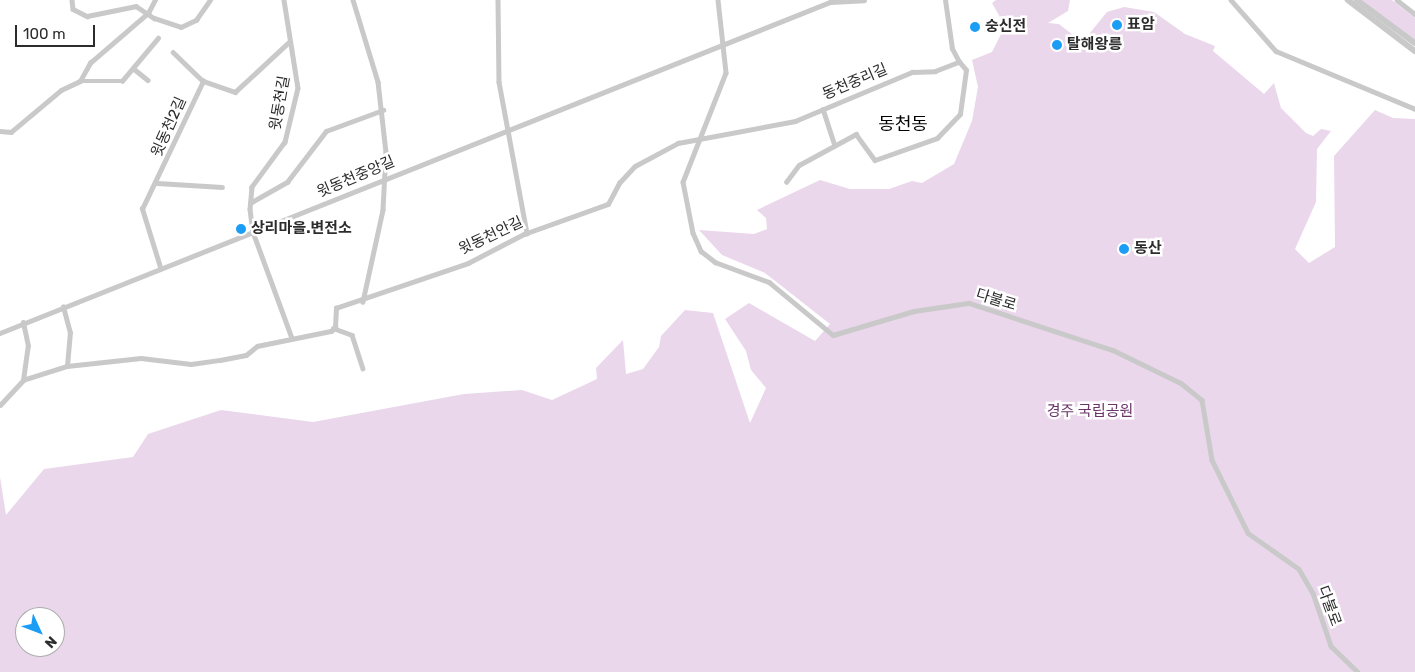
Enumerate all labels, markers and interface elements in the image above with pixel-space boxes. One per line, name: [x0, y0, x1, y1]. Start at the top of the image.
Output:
scale bar: [18, 15, 98, 47]
place label: 표암: [1127, 16, 1155, 34]
place label: 숭신전: [985, 18, 1026, 36]
marker: 표암: [1111, 19, 1123, 31]
marker: 숭신전: [969, 21, 981, 33]
text: 100 m: [23, 25, 65, 43]
place label: 탈해왕릉: [1067, 36, 1122, 54]
marker: 탈해왕릉: [1051, 39, 1063, 51]
street label: 동천중리길: [820, 60, 890, 104]
street label: 윗동천길: [266, 74, 294, 132]
street label: 윗동천2길: [148, 94, 190, 160]
district label: 동천동: [878, 113, 928, 135]
street label: 윗동천중앙길: [314, 153, 398, 201]
street label: 윗동천안길: [456, 213, 526, 259]
place label: 상리마을.변전소: [251, 220, 352, 238]
marker: 상리마을.변전소: [235, 223, 247, 235]
place label: 동산: [1134, 240, 1162, 258]
marker: 동산: [1118, 243, 1130, 255]
street label: 다불로: [974, 285, 1018, 315]
park label: 경주 국립공원: [1047, 403, 1133, 421]
street label: 다불로: [1313, 583, 1345, 629]
north arrow: [15, 607, 65, 657]
text: N: [41, 632, 60, 651]

